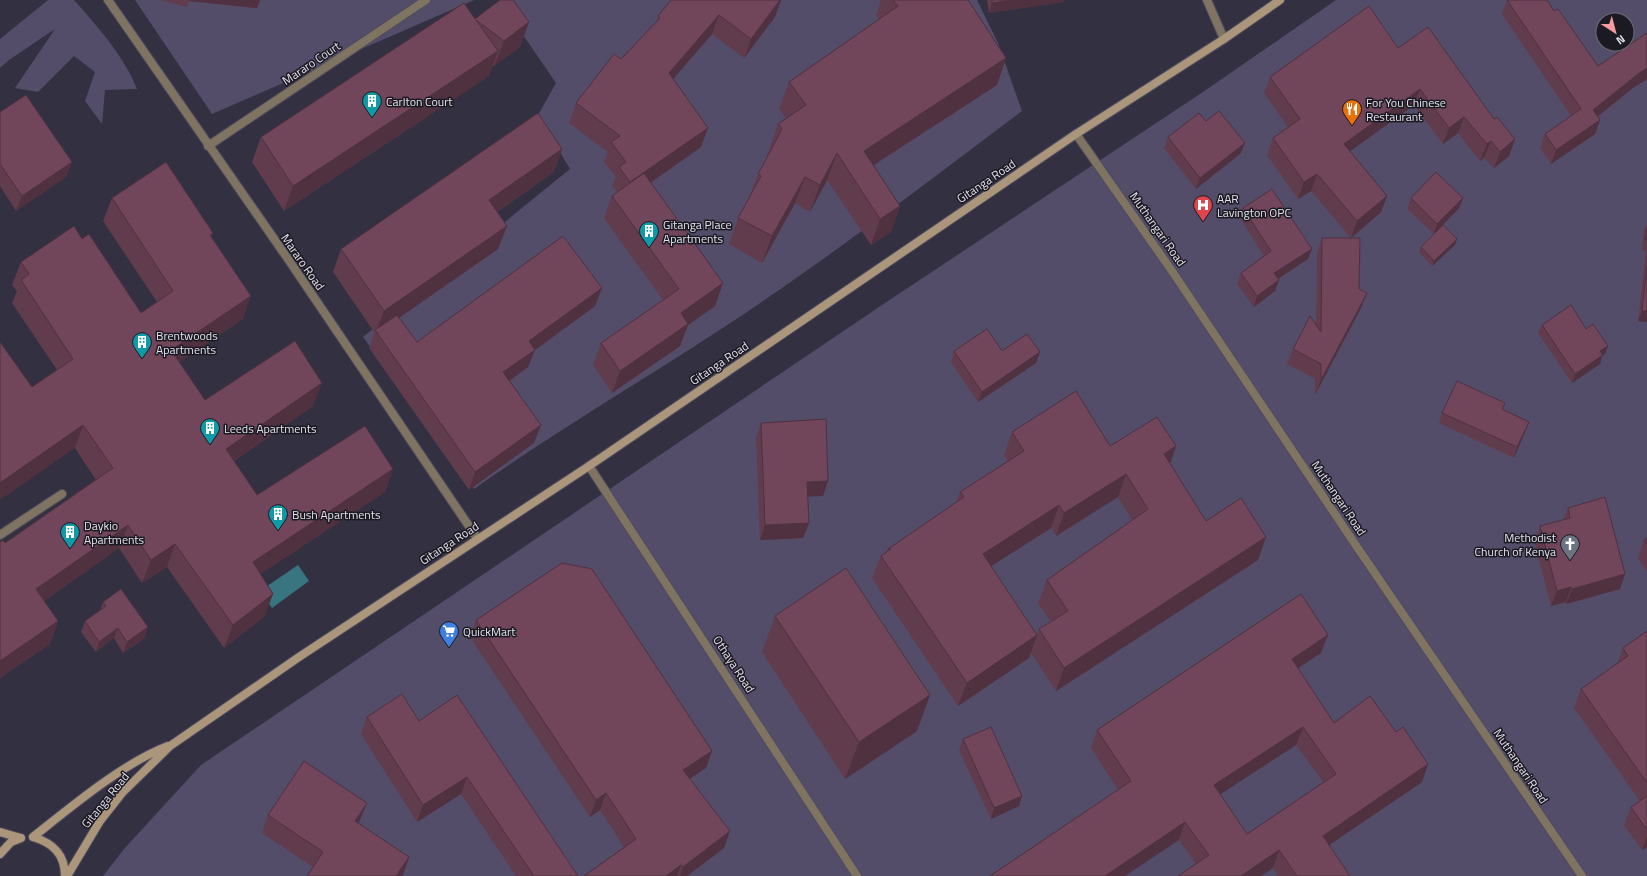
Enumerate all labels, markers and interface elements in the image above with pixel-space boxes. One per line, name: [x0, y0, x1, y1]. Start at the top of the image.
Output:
north arrow: [1595, 12, 1635, 52]
text: N: [1613, 31, 1629, 49]
street label: Mararo Court: [278, 36, 345, 90]
building icon: Carlton Court: [361, 90, 383, 118]
place label: Carlton Court: [386, 92, 453, 111]
place label: For You Chinese Restaurant: [1366, 93, 1446, 126]
restaurant icon: For You Chinese Restaurant: [1341, 98, 1363, 126]
street label: Gitanga Road: [953, 154, 1019, 208]
street label: Muthangari Road: [1125, 188, 1191, 270]
place label: AAR Lavington OPC: [1217, 189, 1291, 222]
hospital icon: AAR Lavington OPC: [1192, 194, 1214, 222]
place label: Gitanga Place Apartments: [663, 215, 732, 248]
building icon: Gitanga Place Apartments: [638, 220, 660, 248]
street label: Mararo Road: [277, 230, 329, 294]
place label: Brentwoods Apartments: [156, 326, 218, 359]
building icon: Brentwoods Apartments: [131, 331, 153, 359]
street label: Gitanga Road: [686, 336, 752, 390]
building icon: Leeds Apartments: [199, 417, 221, 445]
place label: Leeds Apartments: [224, 419, 317, 438]
street label: Muthangari Road: [1307, 457, 1371, 539]
building icon: Bush Apartments: [267, 503, 289, 531]
place label: Bush Apartments: [292, 505, 381, 524]
place label: Daykio Apartments: [84, 516, 145, 549]
street label: Gitanga Road: [416, 517, 482, 569]
building icon: Daykio Apartments: [59, 521, 81, 549]
place label: Methodist Church of Kenya: [1475, 528, 1557, 561]
church icon: Methodist Church of Kenya: [1559, 533, 1581, 561]
supermarket icon: QuickMart: [438, 620, 460, 648]
place label: QuickMart: [463, 622, 516, 641]
street label: Othaya Road: [708, 632, 760, 696]
street label: Muthangari Road: [1489, 725, 1553, 807]
street label: Gitanga Road: [76, 768, 134, 832]

